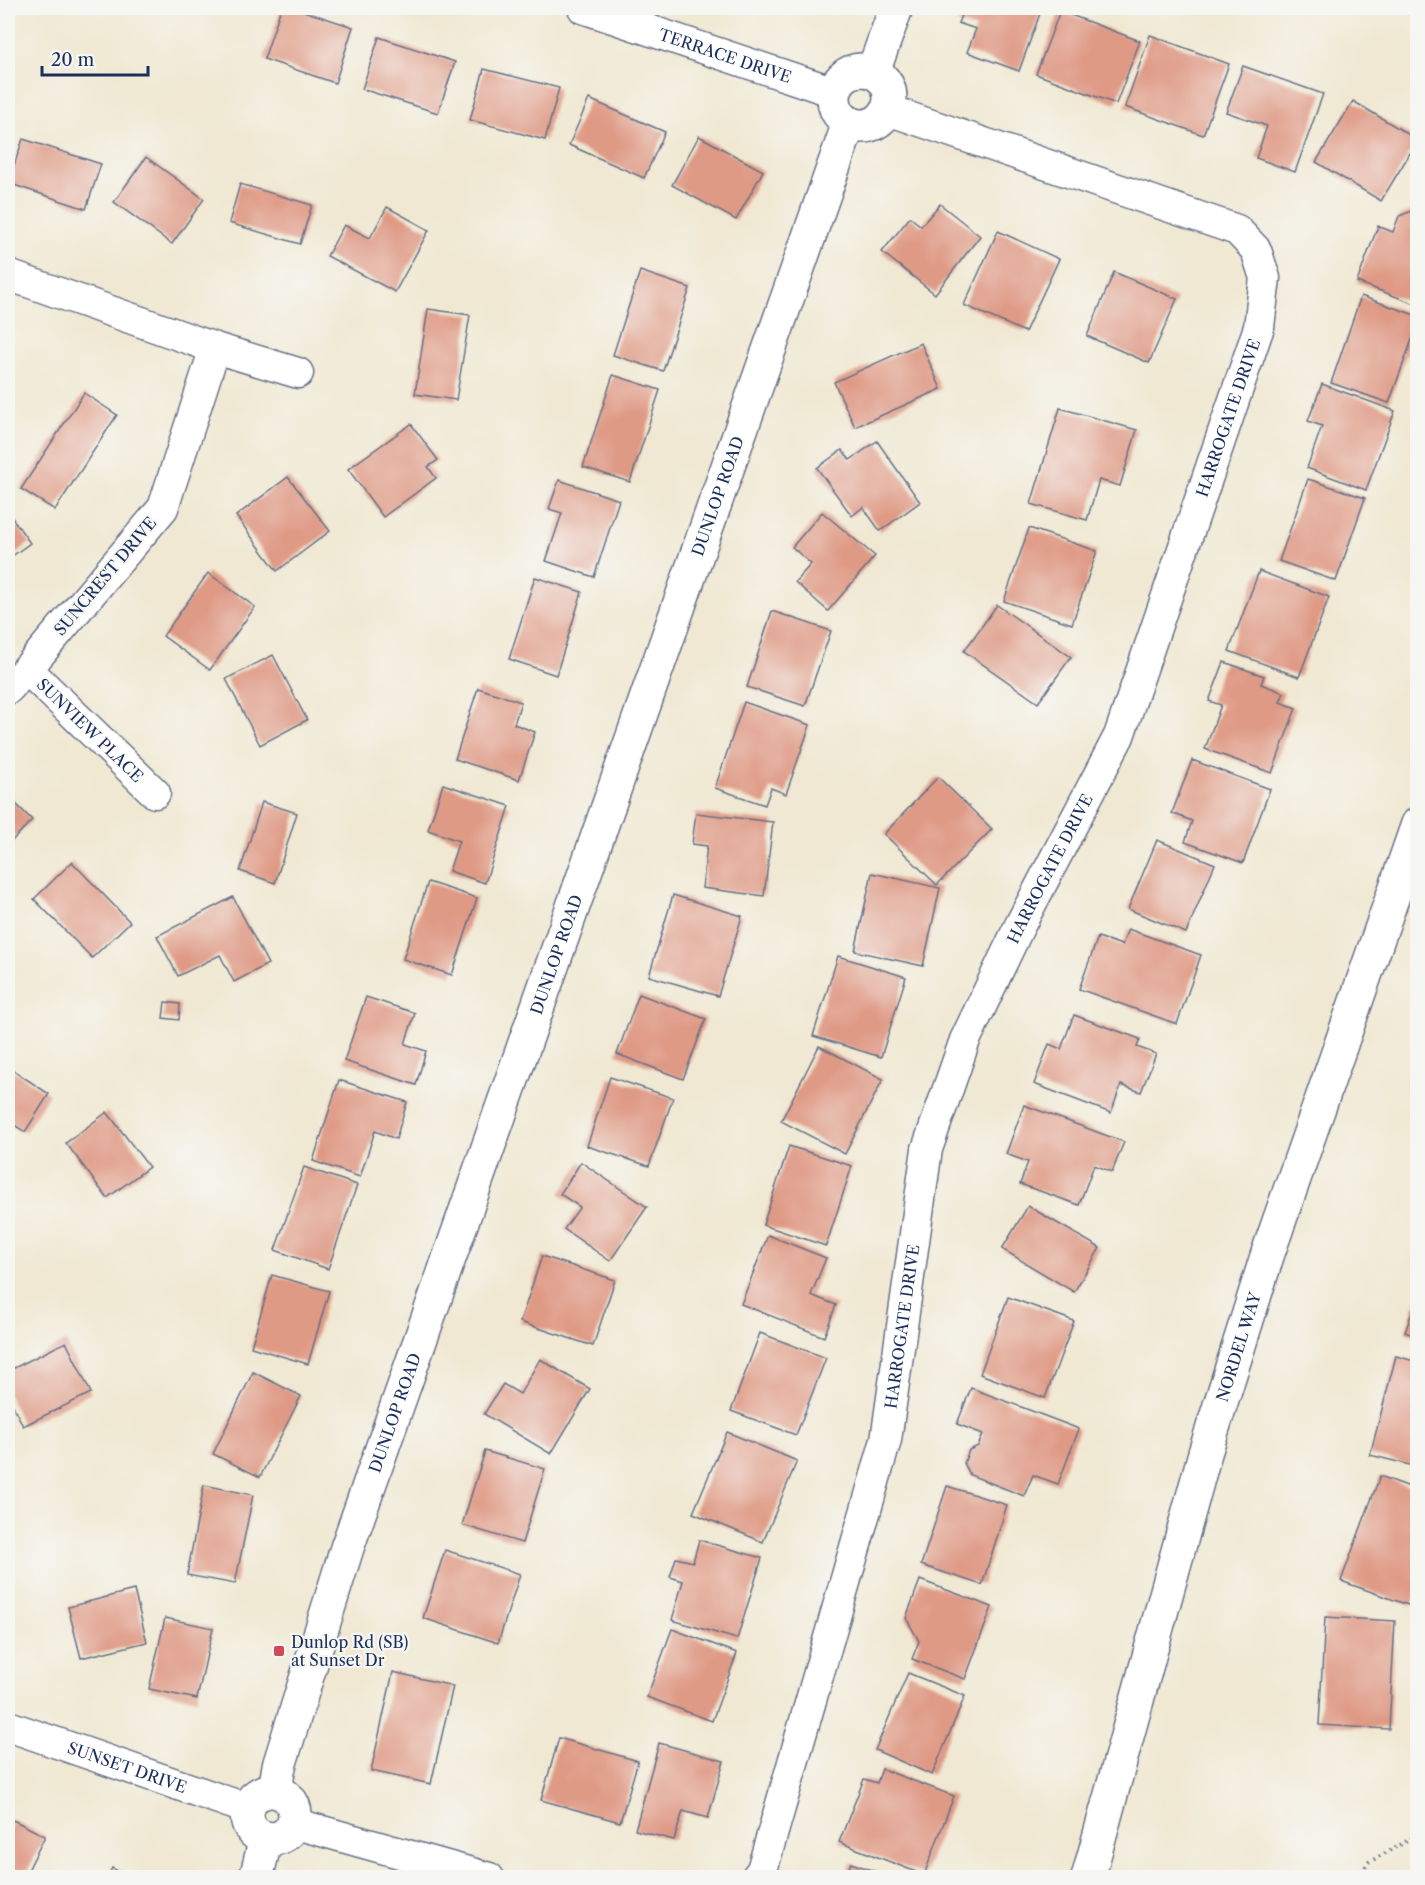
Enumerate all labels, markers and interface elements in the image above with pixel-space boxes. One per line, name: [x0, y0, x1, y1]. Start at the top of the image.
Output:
street label: TERRACE DRIVE: [656, 24, 794, 87]
scale bar: [42, 39, 148, 77]
text: 20 m: [51, 49, 95, 71]
street label: HARROGATE DRIVE: [1192, 336, 1264, 499]
street label: DUNLOP ROAD: [687, 433, 748, 559]
street label: SUNCREST DRIVE: [50, 513, 160, 639]
street label: SUNVIEW PLACE: [33, 674, 148, 786]
street label: HARROGATE DRIVE: [1003, 790, 1097, 947]
street label: DUNLOP ROAD: [526, 892, 586, 1017]
street label: HARROGATE DRIVE: [880, 1243, 923, 1410]
street label: NORDEL WAY: [1212, 1289, 1265, 1404]
street label: DUNLOP ROAD: [364, 1350, 425, 1475]
place label: Dunlop Rd (SB) at Sunset Dr: [291, 1632, 408, 1670]
marker: Dunlop Rd (SB) at Sunset Dr: [272, 1644, 286, 1658]
street label: SUNSET DRIVE: [65, 1737, 189, 1797]

